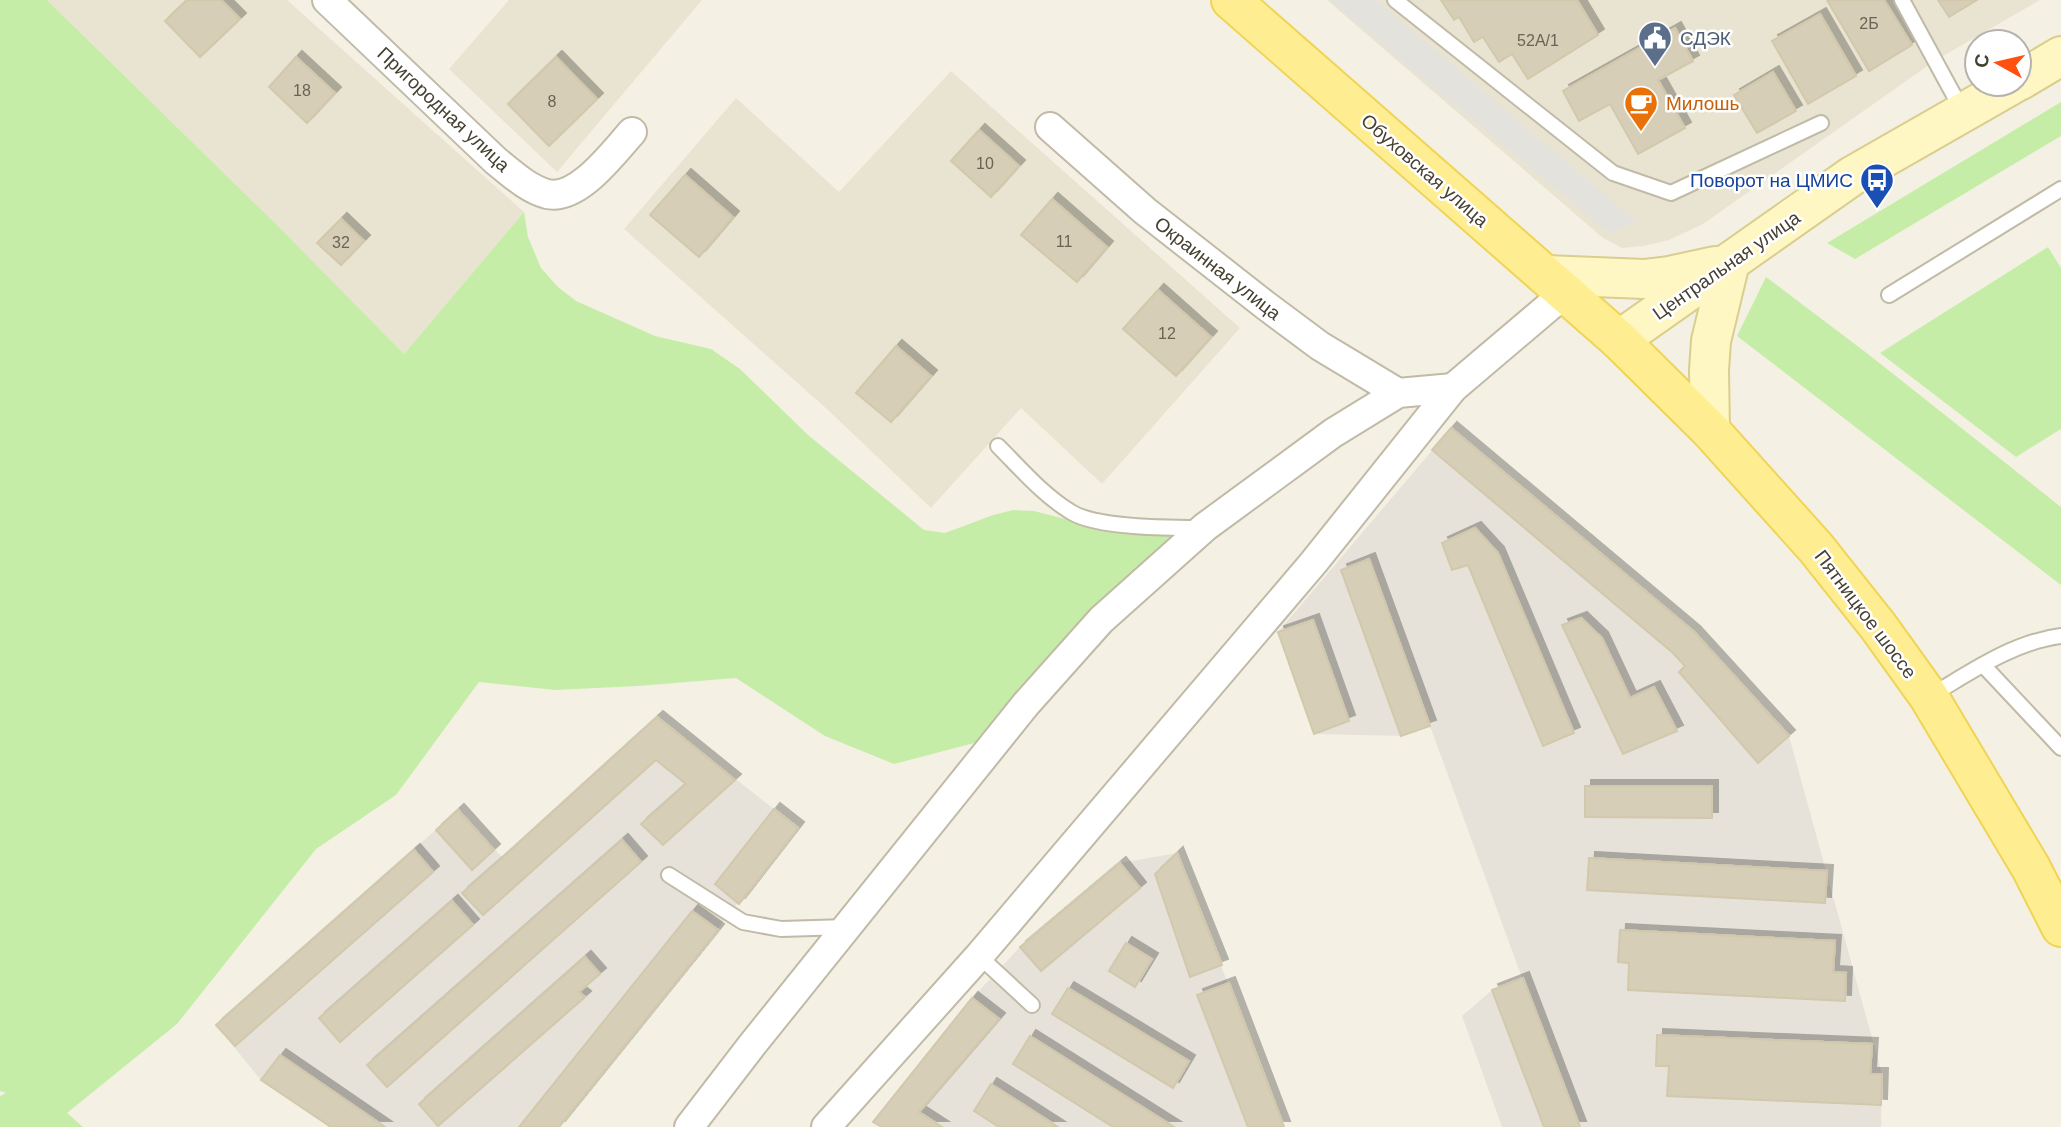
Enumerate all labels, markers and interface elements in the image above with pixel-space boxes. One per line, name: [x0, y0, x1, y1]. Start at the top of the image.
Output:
house number: 2Б: [1859, 15, 1879, 32]
public building icon: СДЭК: [1636, 19, 1674, 68]
place label: СДЭК: [1680, 28, 1731, 49]
north arrow: [1963, 28, 2033, 98]
house number: 52А/1: [1517, 32, 1559, 49]
street label: Пригородная улица: [373, 43, 514, 176]
text: С: [1970, 52, 1993, 69]
house number: 18: [293, 82, 311, 99]
cafe icon: Милошь: [1622, 84, 1660, 133]
house number: 8: [548, 93, 557, 110]
place label: Милошь: [1666, 93, 1740, 114]
street label: Обуховская улица: [1357, 110, 1493, 231]
house number: 10: [976, 155, 994, 172]
bus stop icon: Поворот на ЦМИС: [1858, 161, 1896, 210]
place label: Поворот на ЦМИС: [1690, 170, 1853, 191]
street label: Центральная улица: [1649, 206, 1804, 324]
street label: Окраинная улица: [1150, 213, 1285, 324]
house number: 11: [1056, 233, 1072, 250]
house number: 32: [332, 234, 350, 251]
house number: 12: [1158, 325, 1176, 342]
street label: Пятницкое шоссе: [1811, 546, 1921, 682]

